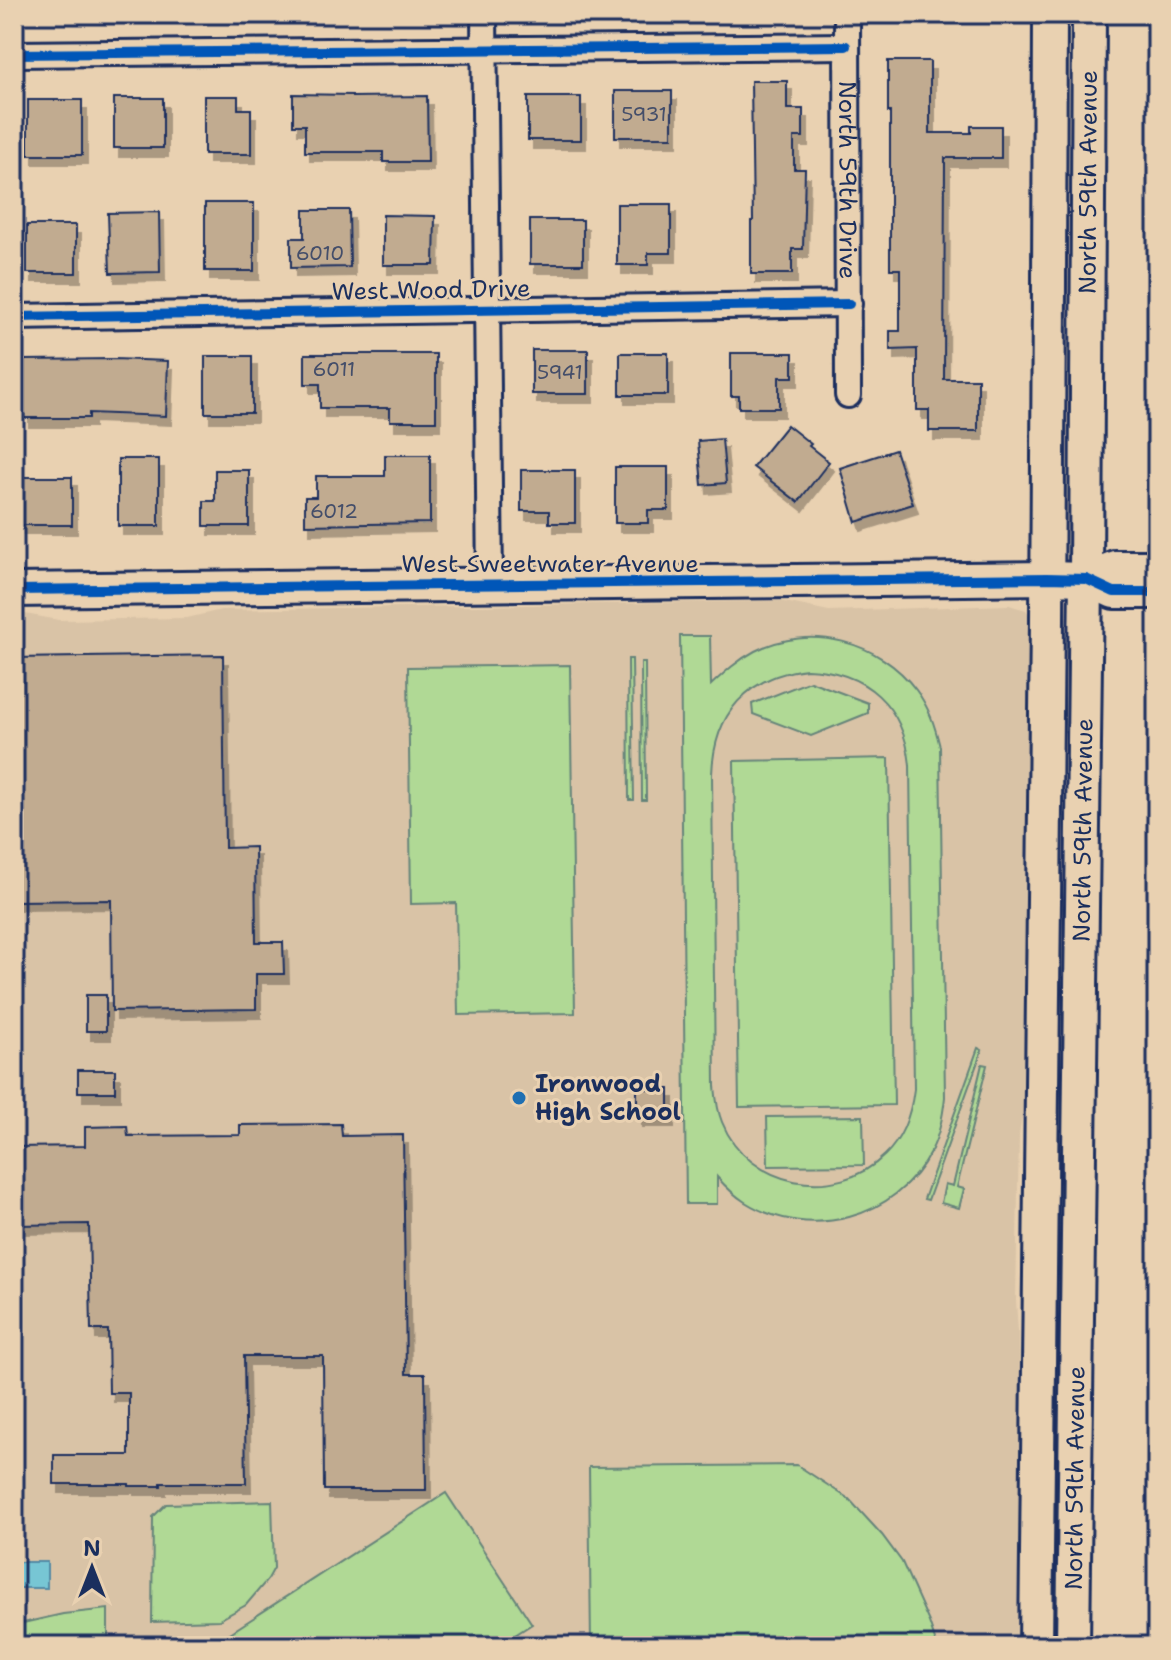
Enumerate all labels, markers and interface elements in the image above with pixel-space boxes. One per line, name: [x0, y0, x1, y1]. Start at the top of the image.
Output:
street label: North 59th Avenue: [1072, 70, 1105, 294]
street label: North 59th Drive: [831, 81, 864, 279]
house number: 5931: [621, 101, 667, 127]
house number: 6010: [296, 240, 344, 266]
street label: West Wood Drive: [331, 272, 531, 308]
house number: 6011: [313, 356, 355, 382]
house number: 5941: [537, 359, 583, 385]
house number: 6012: [310, 498, 358, 524]
street label: West Sweetwater Avenue: [401, 548, 699, 580]
street label: North 59th Avenue: [1066, 718, 1100, 942]
place label: Ironwood High School: [535, 1068, 681, 1128]
marker: Ironwood High School: [510, 1089, 528, 1107]
street label: North 59th Avenue: [1058, 1366, 1092, 1590]
north arrow: [52, 1528, 132, 1608]
text: N: [83, 1534, 101, 1563]

